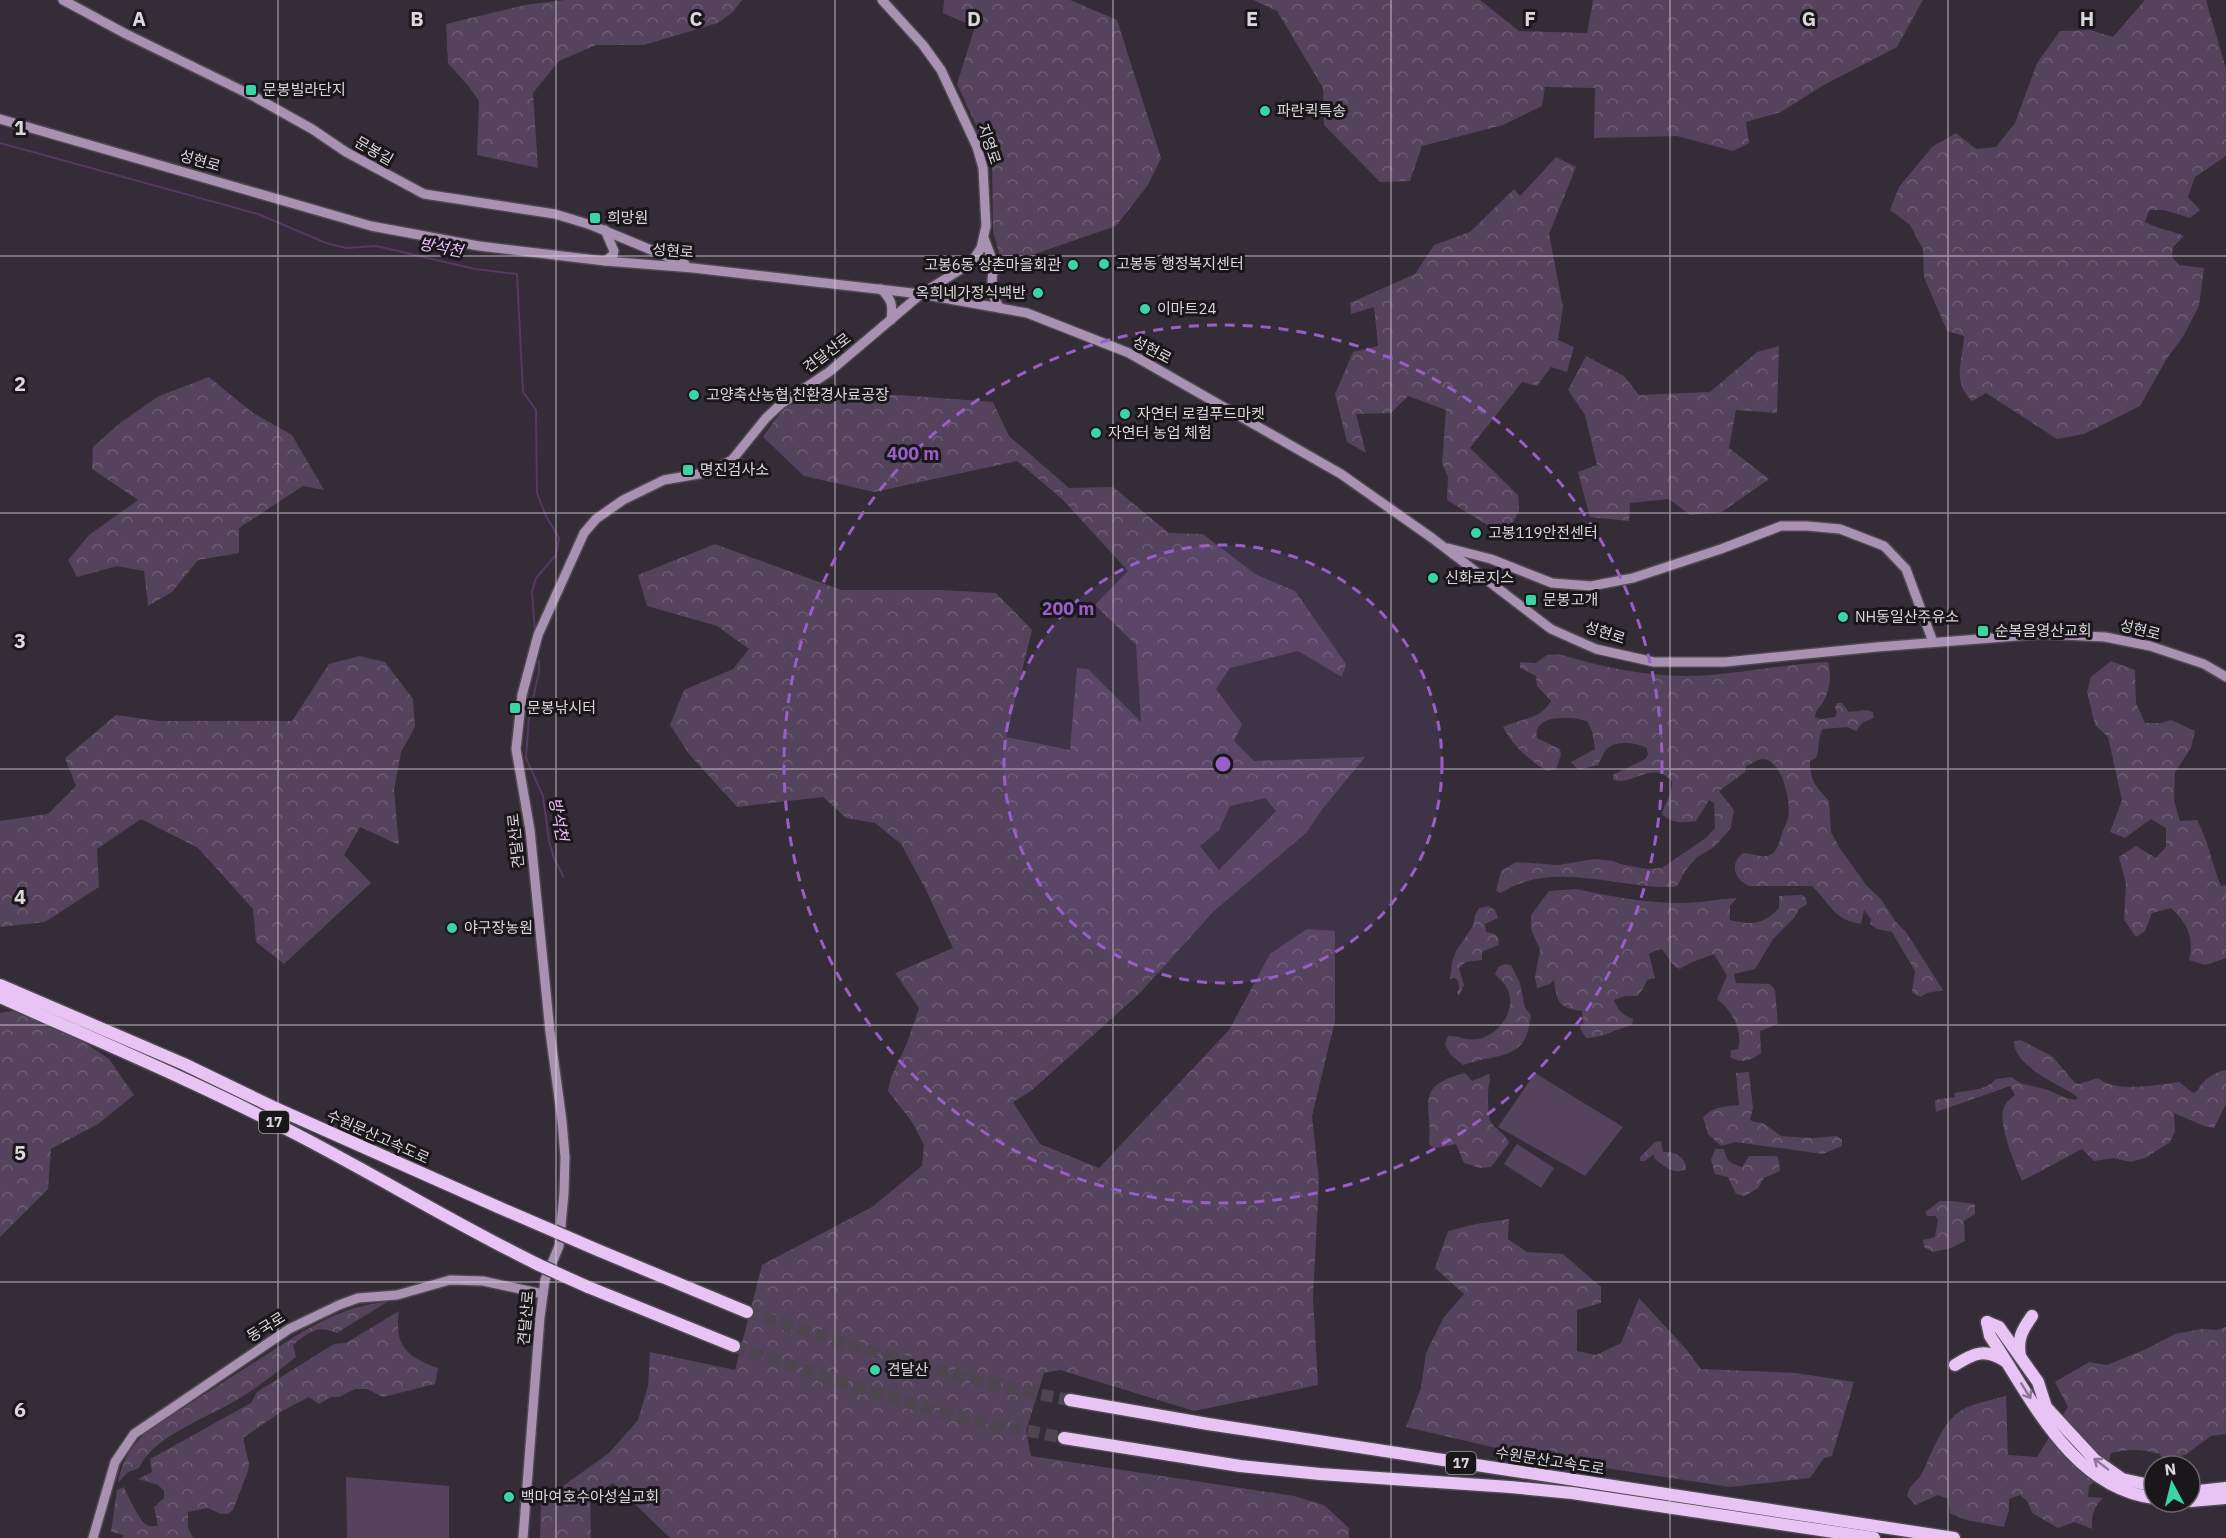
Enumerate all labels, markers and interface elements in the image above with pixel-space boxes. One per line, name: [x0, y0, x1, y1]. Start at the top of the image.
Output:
text: A: [132, 5, 146, 32]
text: B: [410, 5, 424, 32]
text: C: [689, 5, 703, 32]
text: D: [967, 5, 981, 32]
text: E: [1246, 5, 1258, 32]
text: F: [1524, 5, 1536, 32]
text: G: [1802, 5, 1816, 32]
text: H: [2080, 5, 2094, 32]
place label: 문봉빌라단지: [263, 80, 346, 99]
marker: 문봉빌라단지: [244, 83, 258, 97]
place label: 파란퀵특송: [1277, 101, 1346, 120]
marker: 파란퀵특송: [1258, 104, 1272, 118]
text: 1: [14, 114, 26, 141]
street label: 지영로: [974, 121, 1005, 167]
street label: 문봉길: [352, 132, 397, 169]
street label: 성현로: [178, 146, 223, 175]
place label: 희망원: [607, 208, 648, 227]
marker: 희망원: [588, 211, 602, 225]
water label: 방석천: [417, 233, 467, 261]
street label: 성현로: [652, 240, 694, 261]
place label: 고봉동 행정복지센터: [1116, 254, 1244, 273]
place label: 고봉6동 상촌마을회관: [924, 255, 1061, 274]
marker: 고봉동 행정복지센터: [1097, 257, 1111, 271]
marker: 고봉6동 상촌마을회관: [1066, 258, 1080, 272]
place label: 옥희네가정식백반: [916, 283, 1026, 302]
marker: 옥희네가정식백반: [1031, 286, 1045, 300]
place label: 이마트24: [1157, 299, 1216, 318]
marker: 이마트24: [1138, 302, 1152, 316]
street label: 견달산로: [799, 328, 854, 377]
street label: 성현로: [1129, 331, 1175, 368]
text: 2: [14, 370, 26, 397]
place label: 고양축산농협 친환경사료공장: [706, 385, 889, 404]
marker: 고양축산농협 친환경사료공장: [687, 388, 701, 402]
place label: 자연터 로컬푸드마켓: [1137, 404, 1265, 423]
marker: 자연터 로컬푸드마켓: [1118, 407, 1132, 421]
place label: 자연터 농업 체험: [1108, 423, 1212, 442]
marker: 자연터 농업 체험: [1089, 426, 1103, 440]
text: 400 m: [887, 442, 939, 465]
place label: 명진검사소: [700, 460, 769, 479]
marker: 명진검사소: [681, 463, 695, 477]
place label: 고봉119안전센터: [1488, 523, 1598, 542]
marker: 고봉119안전센터: [1469, 526, 1483, 540]
place label: 신화로지스: [1445, 568, 1514, 587]
marker: 신화로지스: [1426, 571, 1440, 585]
place label: 문봉고개: [1543, 590, 1598, 609]
marker: 문봉고개: [1524, 593, 1538, 607]
text: 200 m: [1042, 597, 1094, 620]
place label: NH동일산주유소: [1855, 607, 1959, 626]
marker: NH동일산주유소: [1836, 610, 1850, 624]
street label: 성현로: [2118, 615, 2163, 644]
street label: 성현로: [1583, 617, 1628, 648]
place label: 순복음영산교회: [1995, 621, 2092, 640]
marker: 순복음영산교회: [1976, 624, 1990, 638]
text: 3: [14, 627, 26, 654]
place label: 문봉낚시터: [527, 698, 596, 717]
marker: 문봉낚시터: [508, 701, 522, 715]
centre of rings: [1213, 754, 1233, 774]
water label: 방석천: [545, 795, 573, 845]
street label: 견달산로: [503, 813, 528, 869]
text: 4: [14, 883, 26, 910]
place label: 야구장농원: [464, 918, 533, 937]
marker: 야구장농원: [445, 921, 459, 935]
street label: 수원문산고속도로: [324, 1105, 432, 1168]
road number: 17: [259, 1111, 289, 1133]
text: 5: [14, 1139, 26, 1166]
street label: 견달산로: [514, 1290, 537, 1346]
street label: 동국로: [243, 1308, 288, 1346]
place label: 견달산: [887, 1360, 929, 1379]
marker: 견달산: [868, 1363, 882, 1377]
one-way arrow: [2020, 1382, 2032, 1399]
text: 6: [14, 1396, 26, 1423]
street label: 수원문산고속도로: [1494, 1442, 1606, 1479]
road number: 17: [1446, 1452, 1476, 1474]
north arrow: [2142, 1454, 2202, 1514]
one-way arrow: [2094, 1457, 2110, 1470]
text: N: [2163, 1458, 2177, 1480]
place label: 백마여호수아성실교회: [521, 1487, 659, 1506]
marker: 백마여호수아성실교회: [502, 1490, 516, 1504]

